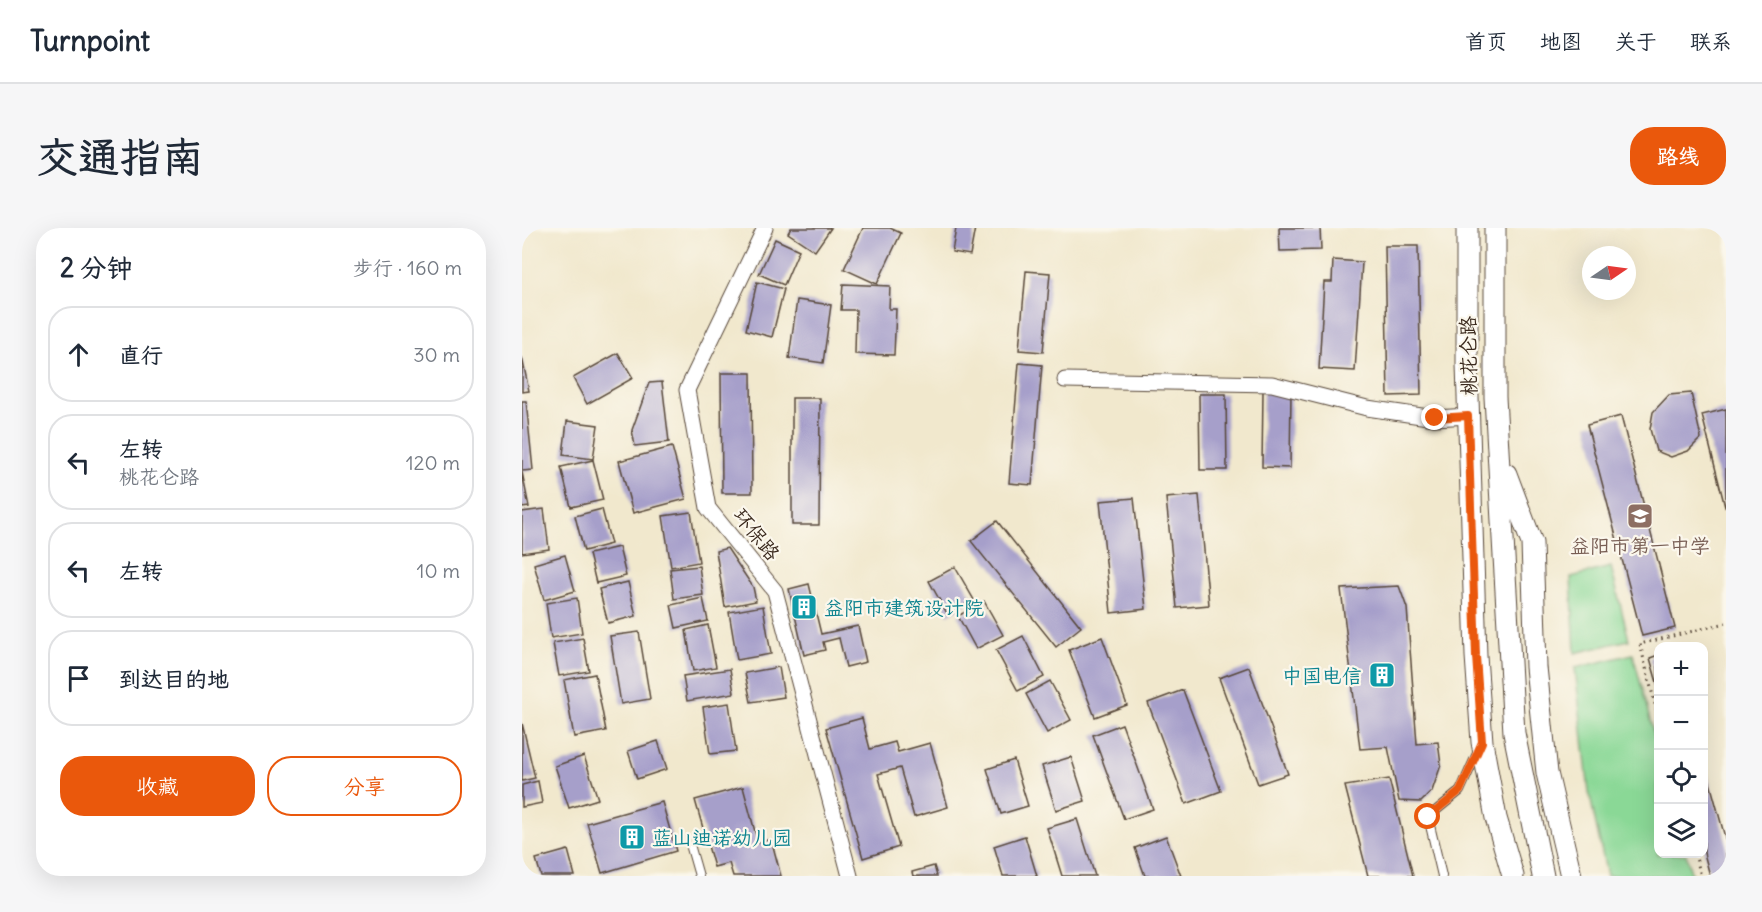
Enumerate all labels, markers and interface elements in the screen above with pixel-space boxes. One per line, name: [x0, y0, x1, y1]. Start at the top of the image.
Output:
text: Turnpoint: [30, 23, 150, 59]
text: 首页: [1465, 28, 1507, 55]
text: 地图: [1540, 28, 1582, 55]
text: 关于: [1615, 28, 1657, 55]
text: 联系: [1690, 28, 1732, 55]
button: 路线: [1630, 127, 1726, 185]
text: 交通指南: [36, 131, 204, 183]
north arrow: [1582, 246, 1636, 300]
text: 2 分钟: [60, 251, 132, 284]
text: 步行 · 160 m: [353, 255, 462, 280]
street label: 桃花仑路: [1455, 315, 1481, 396]
icon: ahead: [62, 338, 95, 371]
text: 直行: [119, 341, 163, 369]
text: 30 m: [413, 342, 460, 367]
route end: [1421, 404, 1447, 430]
text: 左转: [119, 435, 163, 463]
icon: left: [62, 446, 95, 479]
text: 120 m: [406, 450, 460, 475]
text: 桃花仑路: [119, 464, 199, 489]
school or university icon: 益阳市第一中学: [1625, 501, 1655, 531]
street label: 环保路: [728, 503, 786, 566]
place label: 益阳市第一中学: [1570, 533, 1710, 558]
icon: left: [62, 554, 95, 587]
text: 左转: [119, 557, 163, 585]
text: 10 m: [417, 558, 460, 583]
building icon: 益阳市建筑设计院: [789, 592, 819, 622]
place label: 益阳市建筑设计院: [824, 595, 984, 620]
map controls: [1654, 642, 1708, 858]
button: +: [1654, 642, 1708, 696]
building icon: 中国电信: [1367, 660, 1397, 690]
icon: arrive: [62, 662, 95, 695]
place label: 中国电信: [1282, 663, 1362, 688]
text: 到达目的地: [119, 665, 229, 693]
button: −: [1654, 696, 1708, 750]
button: locate: [1654, 750, 1708, 804]
button: 收藏: [60, 756, 255, 816]
button: 分享: [267, 756, 462, 816]
route start: [1414, 803, 1440, 829]
button: layers: [1654, 804, 1708, 858]
building icon: 蓝山迪诺幼儿园: [617, 822, 647, 852]
place label: 蓝山迪诺幼儿园: [652, 825, 792, 850]

